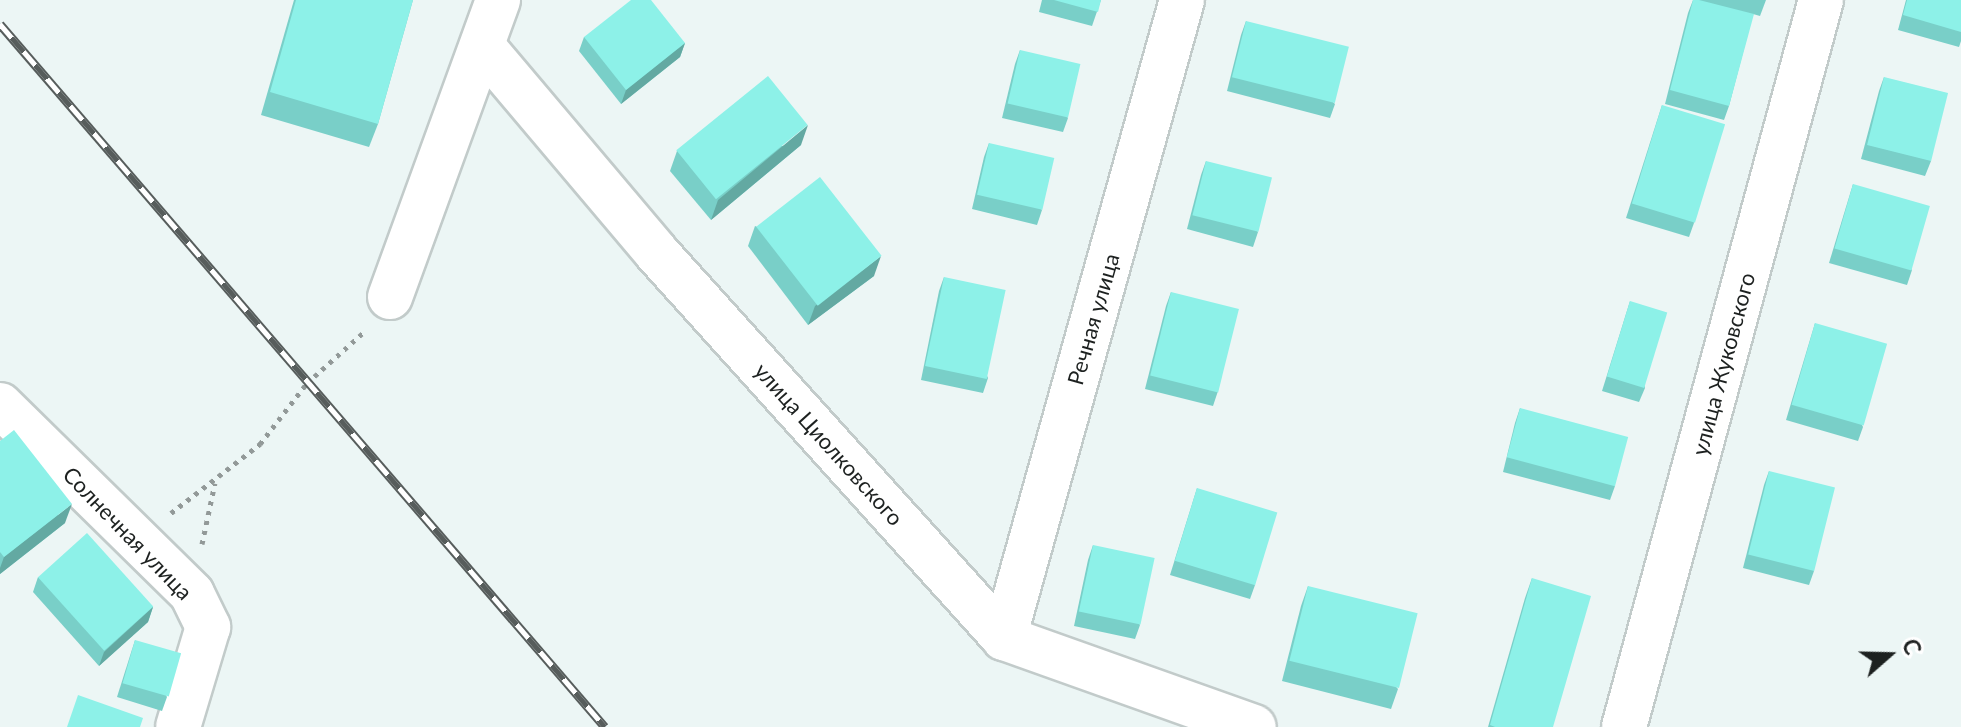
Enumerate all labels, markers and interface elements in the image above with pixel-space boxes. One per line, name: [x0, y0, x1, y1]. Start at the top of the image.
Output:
street label: Речная улица: [1062, 250, 1124, 388]
street label: улица Жуковского: [1686, 270, 1760, 458]
street label: улица Циолковского: [749, 357, 909, 531]
street label: Солнечная улица: [58, 461, 198, 605]
north arrow: [1849, 615, 1929, 695]
text: С: [1897, 635, 1927, 658]

